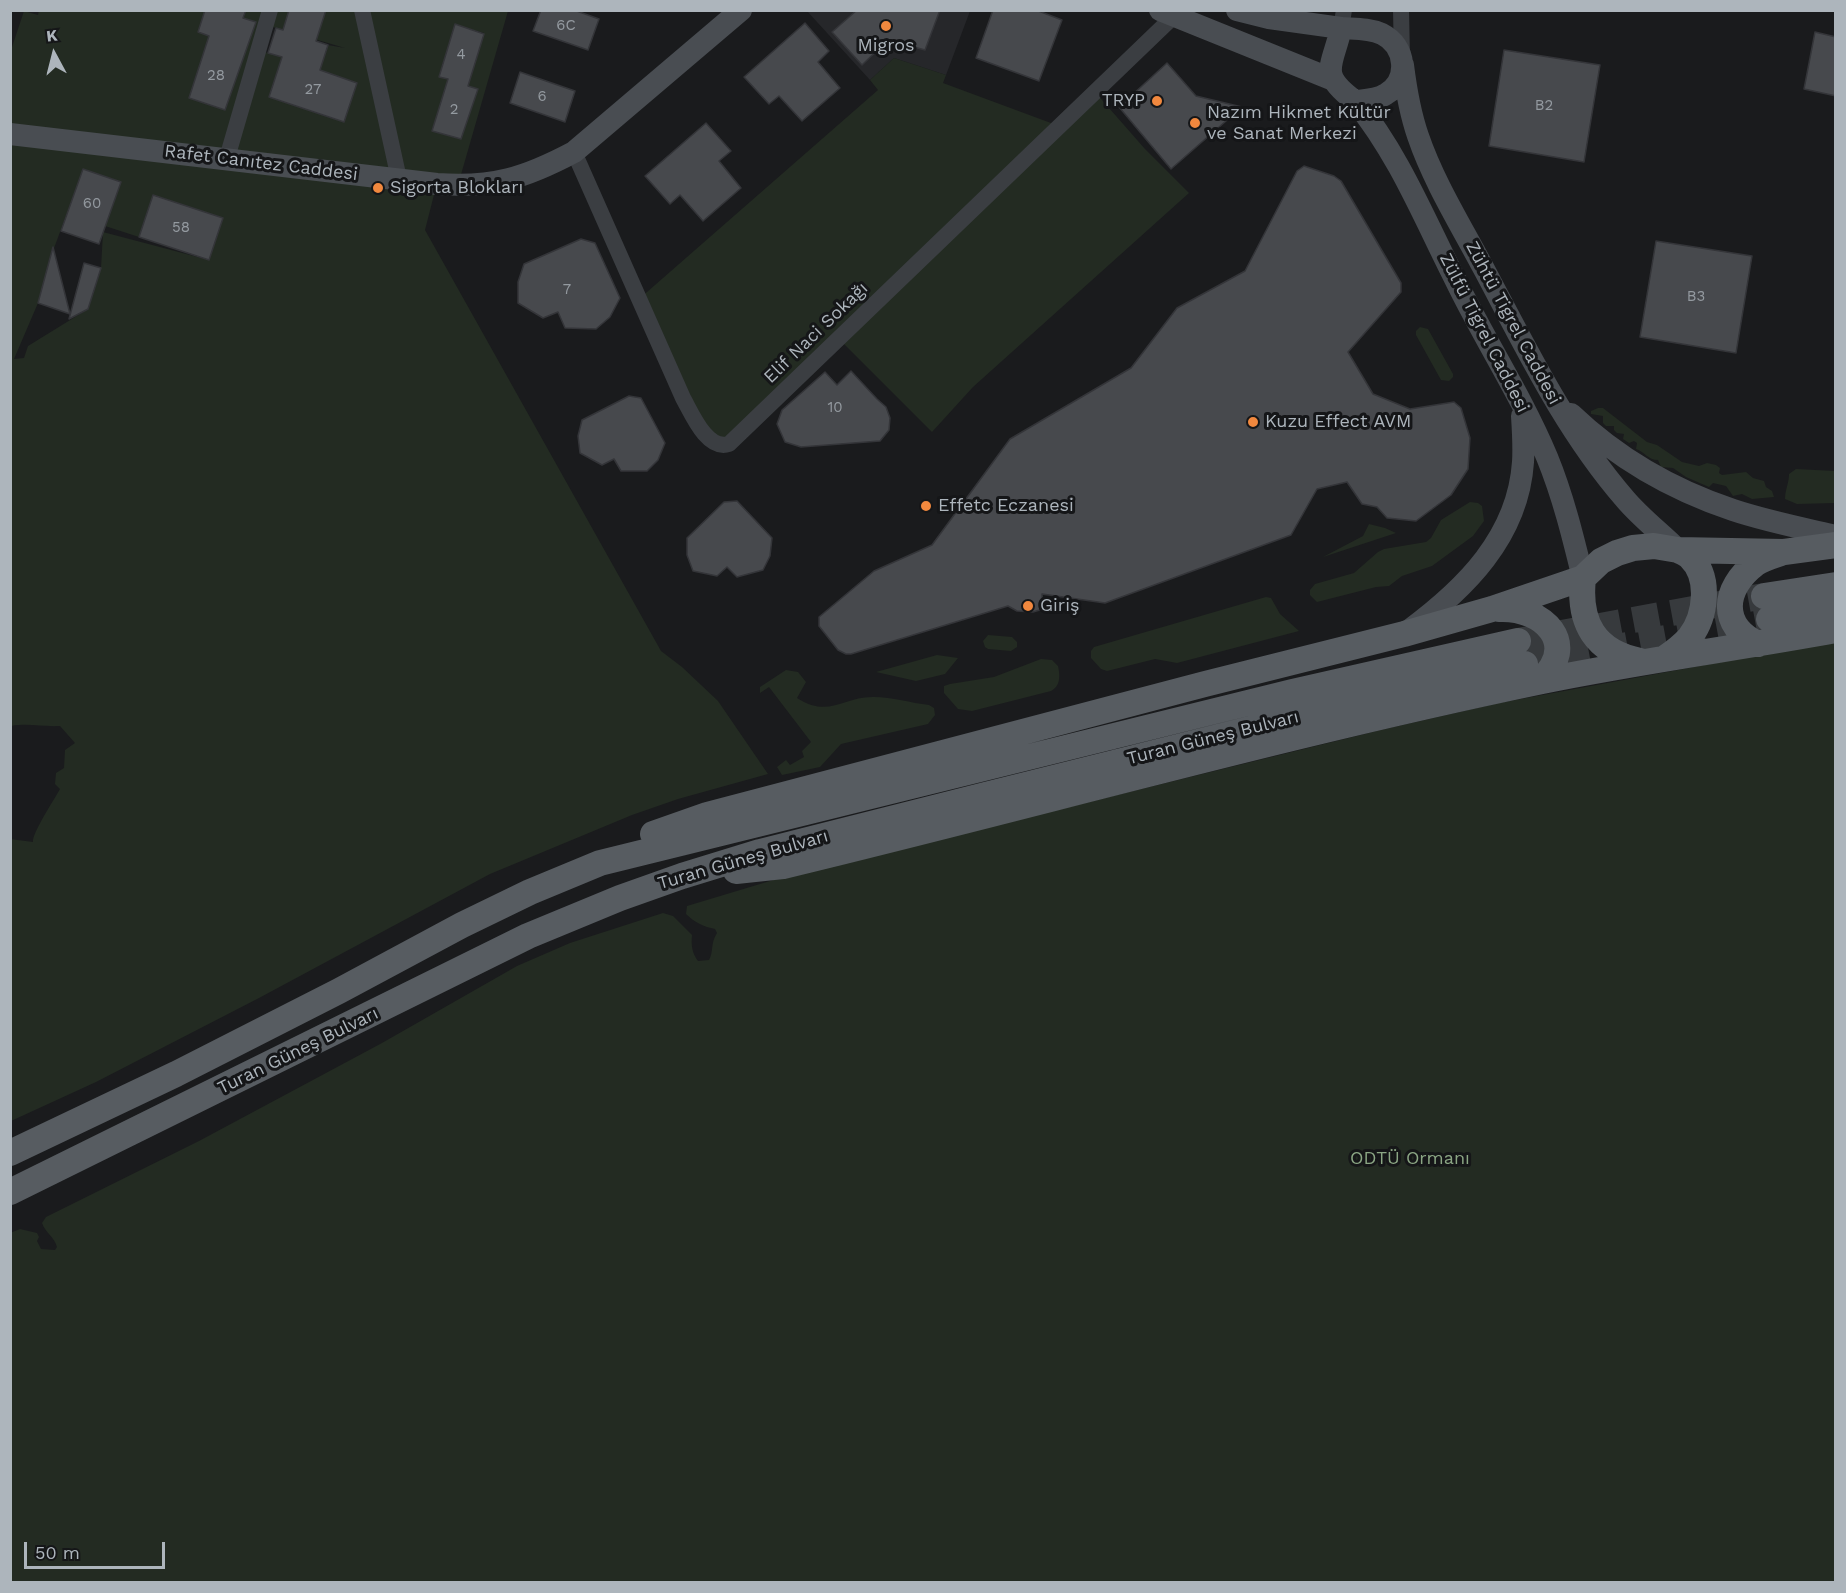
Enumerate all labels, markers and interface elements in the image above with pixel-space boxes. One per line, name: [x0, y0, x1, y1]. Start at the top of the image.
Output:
house number: 6C: [556, 17, 576, 35]
marker: Migros: [879, 19, 893, 33]
north arrow: [24, 24, 84, 84]
text: K: [45, 26, 58, 46]
place label: Migros: [857, 35, 915, 57]
house number: 4: [456, 46, 466, 64]
house number: 28: [207, 67, 225, 85]
house number: 27: [305, 81, 321, 99]
house number: 6: [537, 88, 547, 106]
place label: TRYP: [1102, 90, 1145, 112]
marker: TRYP: [1150, 94, 1164, 108]
house number: B2: [1535, 97, 1553, 115]
house number: 2: [450, 101, 458, 119]
place label: Nazım Hikmet Kültür ve Sanat Merkezi: [1207, 102, 1391, 144]
marker: Nazım Hikmet Kültür ve Sanat Merkezi: [1188, 116, 1202, 130]
street label: Rafet Canıtez Caddesi: [163, 140, 359, 186]
place label: Sigorta Blokları: [390, 177, 523, 199]
marker: Sigorta Blokları: [371, 181, 385, 195]
house number: 60: [83, 195, 101, 213]
house number: 58: [172, 219, 190, 237]
street label: Zühtü Tigrel Caddesi: [1461, 238, 1565, 408]
street label: Zülfü Tigrel Caddesi: [1434, 250, 1534, 416]
street label: Elif Naci Sokağı: [760, 278, 872, 388]
house number: 7: [563, 281, 571, 299]
house number: B3: [1687, 288, 1705, 306]
house number: 10: [827, 399, 843, 417]
place label: Kuzu Effect AVM: [1265, 411, 1411, 433]
marker: Kuzu Effect AVM: [1246, 415, 1260, 429]
place label: Effetc Eczanesi: [938, 495, 1074, 517]
marker: Effetc Eczanesi: [919, 499, 933, 513]
place label: Giriş: [1040, 595, 1079, 617]
marker: Giriş: [1021, 599, 1035, 613]
street label: Turan Güneş Bulvarı: [1125, 706, 1301, 770]
street label: Turan Güneş Bulvarı: [655, 825, 831, 895]
street label: Turan Güneş Bulvarı: [214, 1003, 382, 1099]
park label: ODTÜ Ormanı: [1350, 1148, 1470, 1170]
scale bar: [27, 1530, 168, 1568]
text: 50 m: [35, 1542, 80, 1563]

